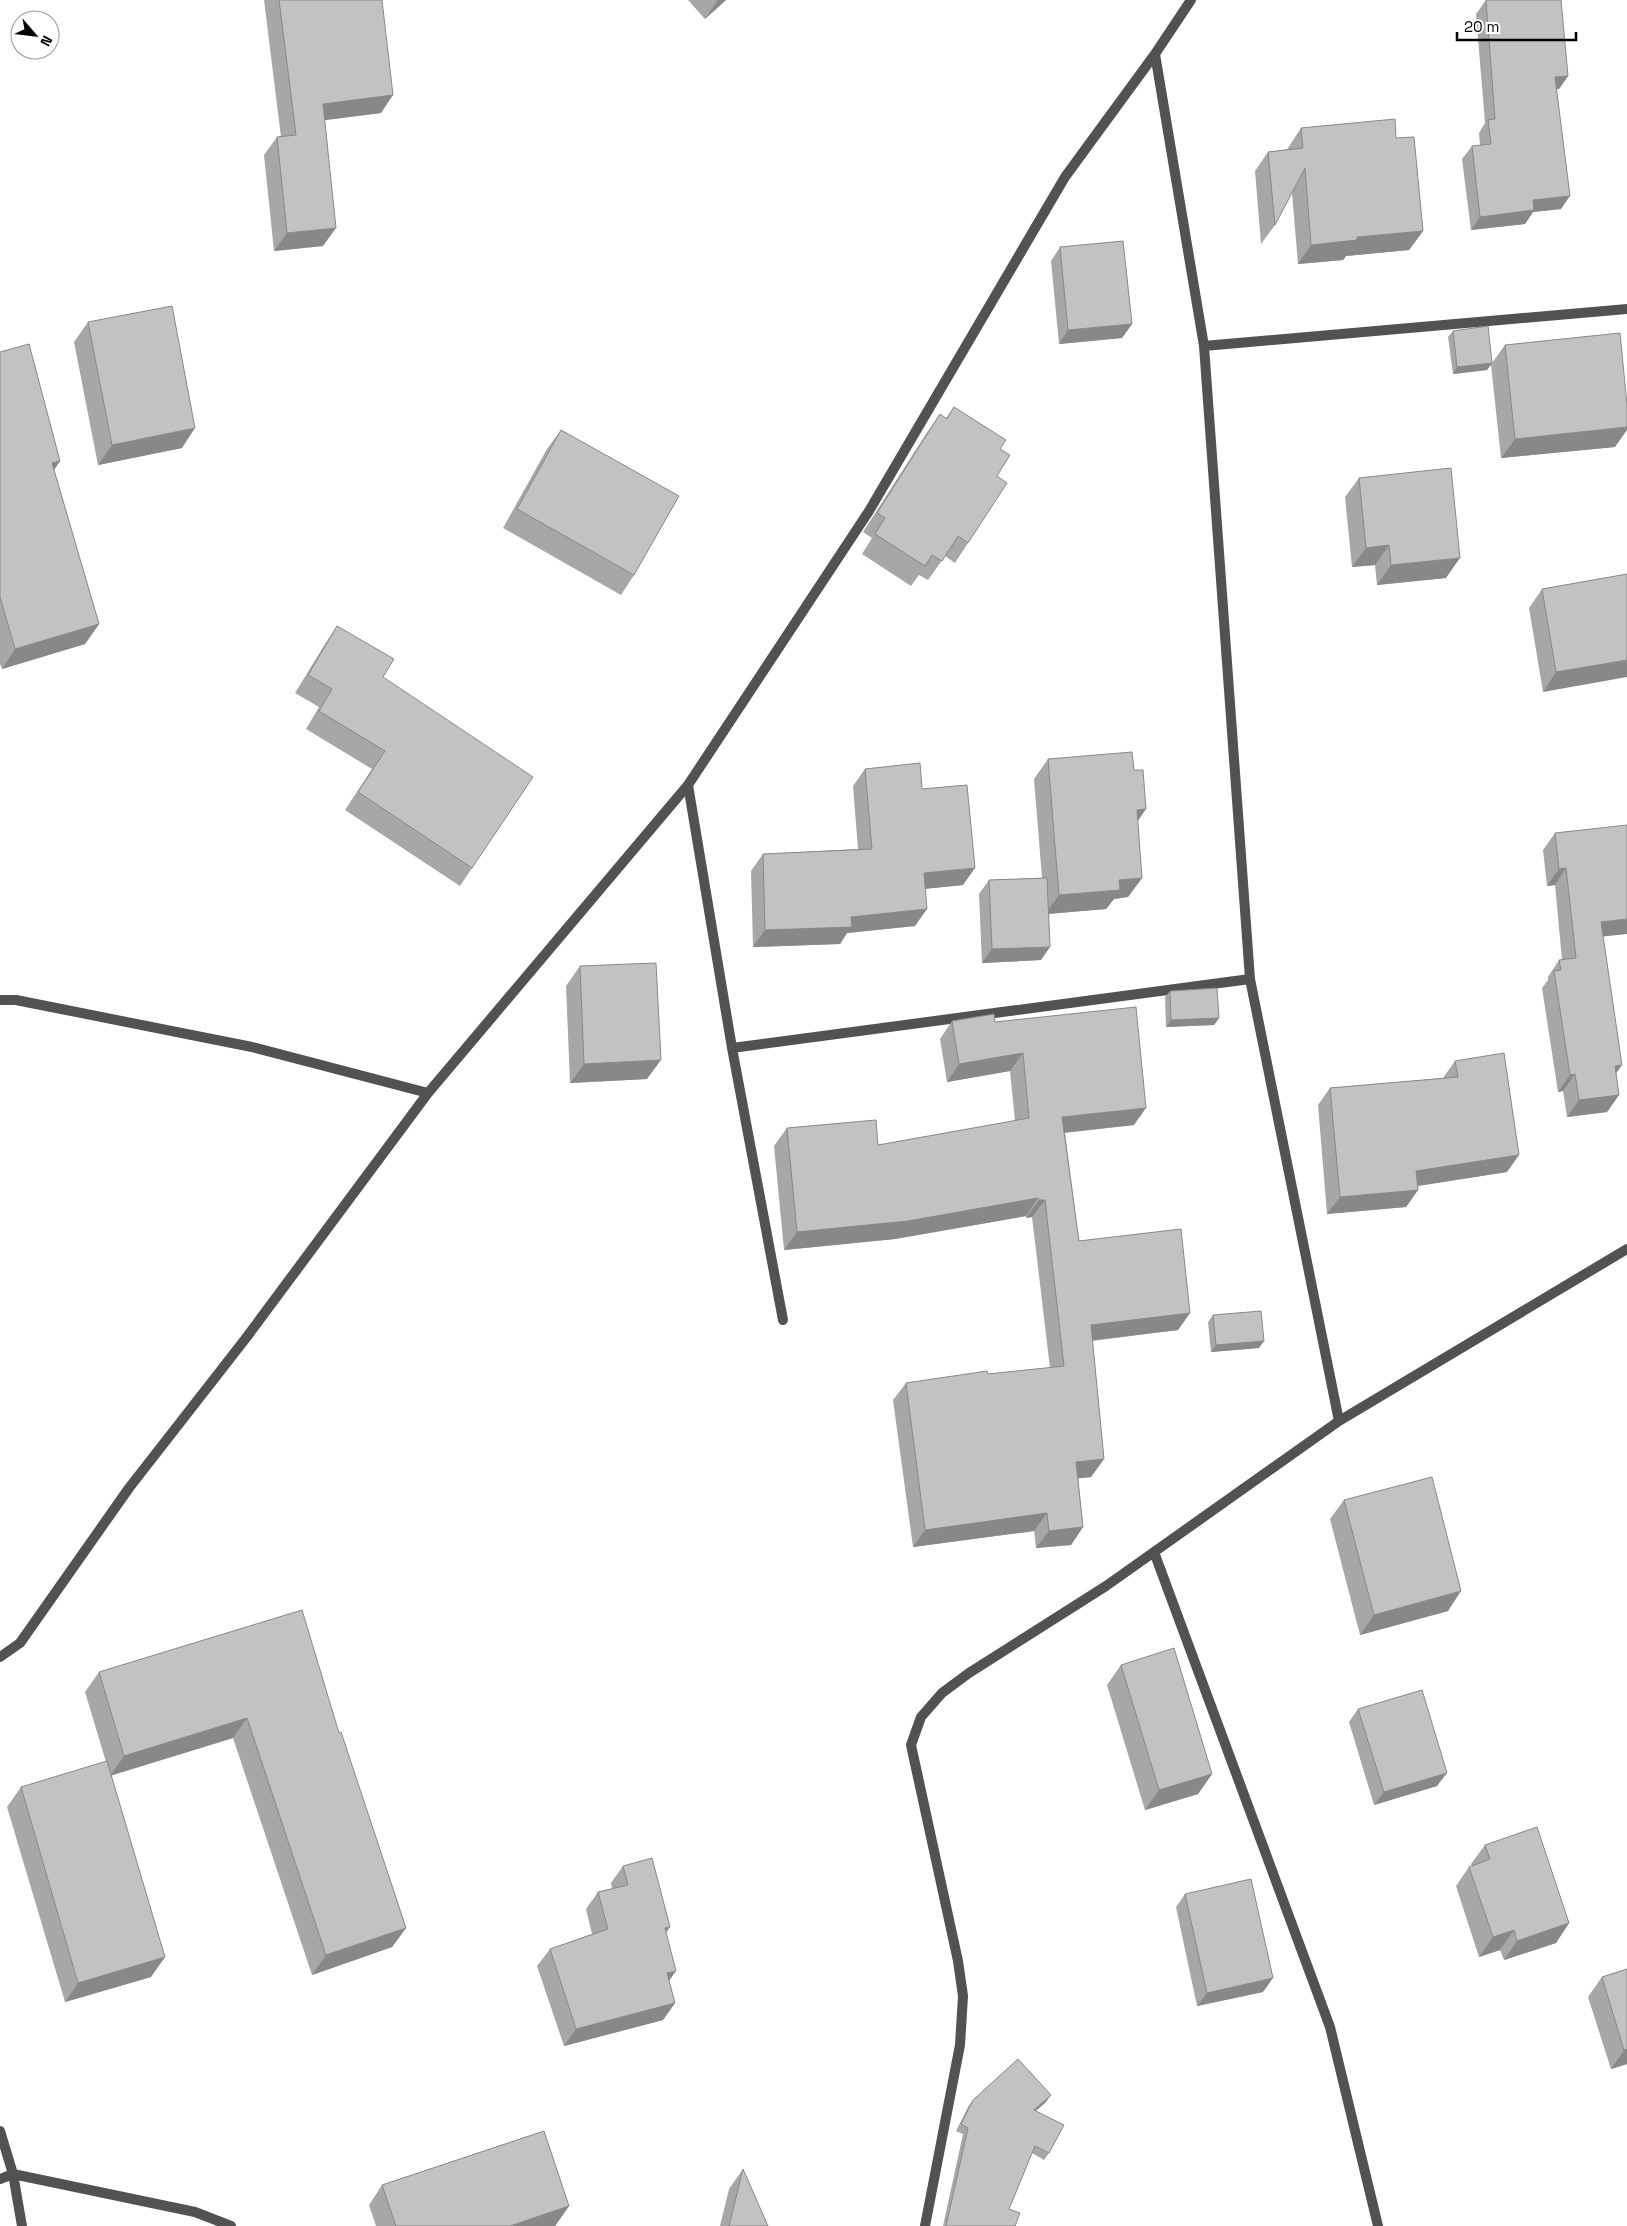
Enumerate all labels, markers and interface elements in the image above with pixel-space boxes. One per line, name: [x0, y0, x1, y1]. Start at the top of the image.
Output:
north arrow: [10, 10, 60, 60]
scale bar: [1457, 10, 1576, 42]
text: 20 m: [1464, 17, 1499, 36]
text: N: [36, 33, 57, 49]

